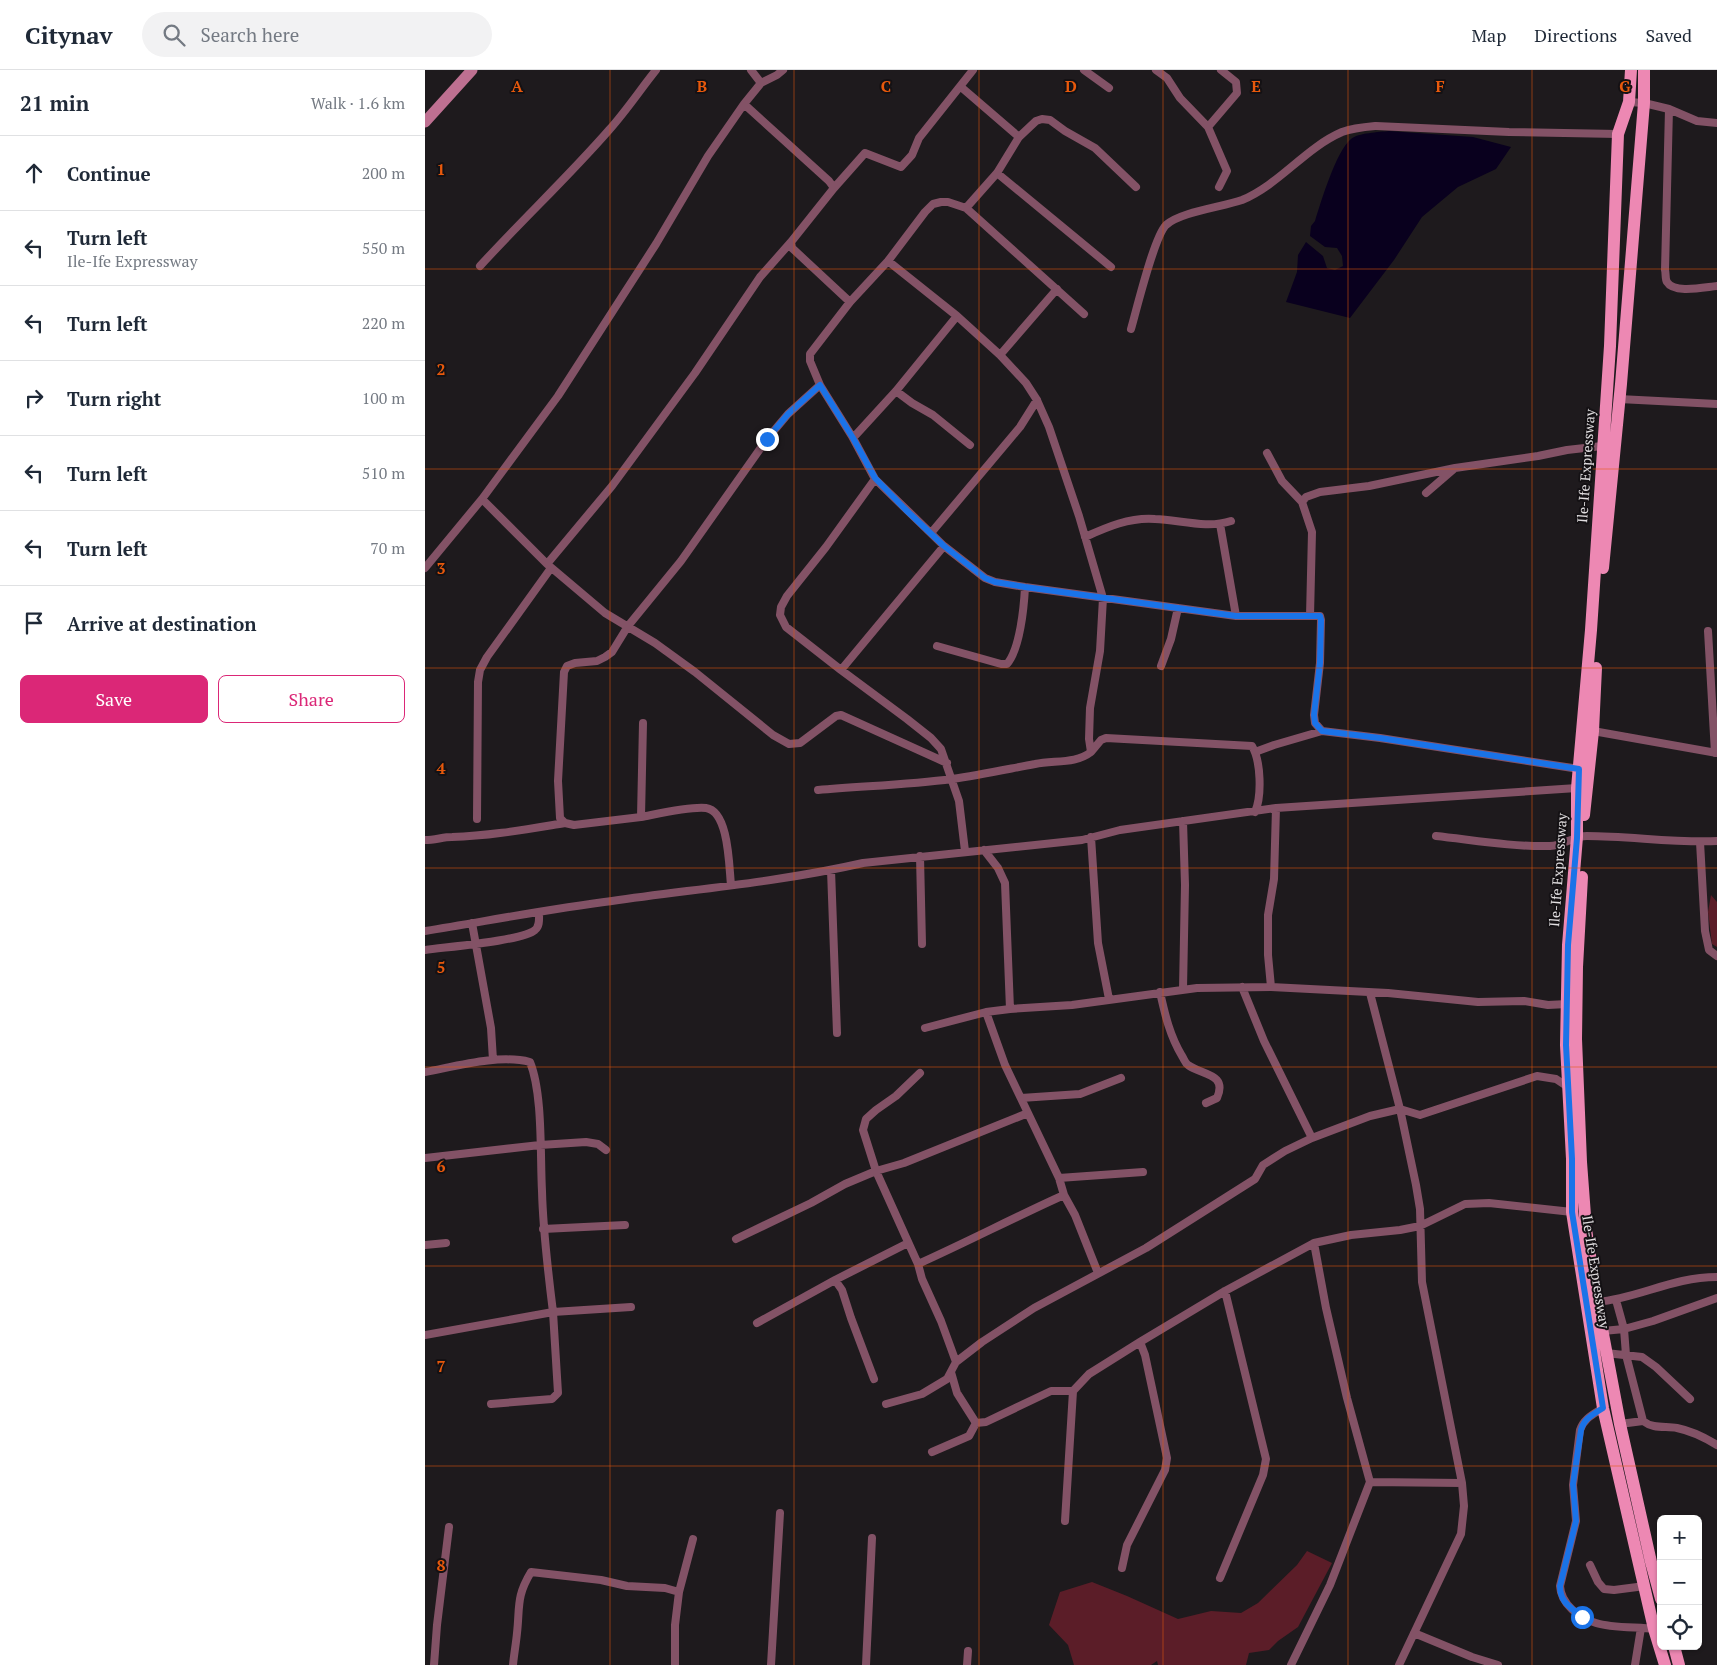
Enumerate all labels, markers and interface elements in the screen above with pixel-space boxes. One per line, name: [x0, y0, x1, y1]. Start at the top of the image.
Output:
search box: [142, 12, 492, 57]
text: Citynav: [25, 19, 112, 51]
icon: search: [160, 21, 188, 49]
text: Search here: [200, 22, 299, 47]
text: Map: [1471, 23, 1506, 47]
text: Directions: [1534, 23, 1617, 47]
text: Saved: [1645, 23, 1692, 47]
text: A: [511, 75, 523, 97]
text: B: [697, 75, 707, 97]
text: C: [881, 75, 891, 97]
text: D: [1065, 75, 1077, 97]
text: E: [1251, 75, 1261, 97]
text: F: [1435, 75, 1445, 97]
text: G: [1619, 75, 1631, 97]
text: 21 min: [20, 89, 89, 117]
text: Walk · 1.6 km: [311, 92, 405, 114]
text: 1: [436, 158, 446, 180]
icon: ahead: [20, 159, 48, 187]
text: Continue: [67, 161, 151, 186]
text: 200 m: [362, 162, 405, 184]
text: Turn left: [67, 225, 148, 250]
icon: left: [20, 234, 48, 262]
text: 550 m: [362, 237, 405, 259]
text: Ile-Ife Expressway: [67, 250, 198, 272]
icon: left: [20, 309, 48, 337]
text: Turn left: [67, 311, 148, 336]
text: 220 m: [362, 312, 405, 334]
text: 2: [436, 358, 446, 380]
icon: right: [20, 384, 48, 412]
text: Turn right: [67, 386, 161, 411]
text: 100 m: [362, 387, 405, 409]
street label: Ile-Ife Expressway: [1572, 407, 1599, 524]
route end: [756, 428, 779, 451]
icon: left: [20, 459, 48, 487]
text: Turn left: [67, 461, 148, 486]
text: 510 m: [362, 462, 405, 484]
icon: left: [20, 534, 48, 562]
text: Turn left: [67, 536, 148, 561]
text: 70 m: [370, 537, 405, 559]
text: 3: [436, 557, 446, 579]
icon: arrive: [20, 609, 48, 637]
text: Arrive at destination: [67, 611, 256, 636]
button: Save: [20, 675, 208, 723]
button: Share: [218, 675, 405, 723]
text: 4: [436, 757, 446, 779]
street label: Ile-Ife Expressway: [1544, 811, 1571, 928]
text: 5: [436, 956, 446, 978]
text: 6: [436, 1155, 446, 1177]
street label: Ile-Ife Expressway: [1578, 1214, 1615, 1331]
text: 7: [436, 1355, 446, 1377]
map controls: [1657, 1515, 1702, 1650]
button: +: [1657, 1515, 1702, 1560]
text: 8: [436, 1554, 446, 1576]
button: −: [1657, 1560, 1702, 1605]
button: locate: [1657, 1605, 1702, 1650]
route start: [1571, 1606, 1594, 1629]

